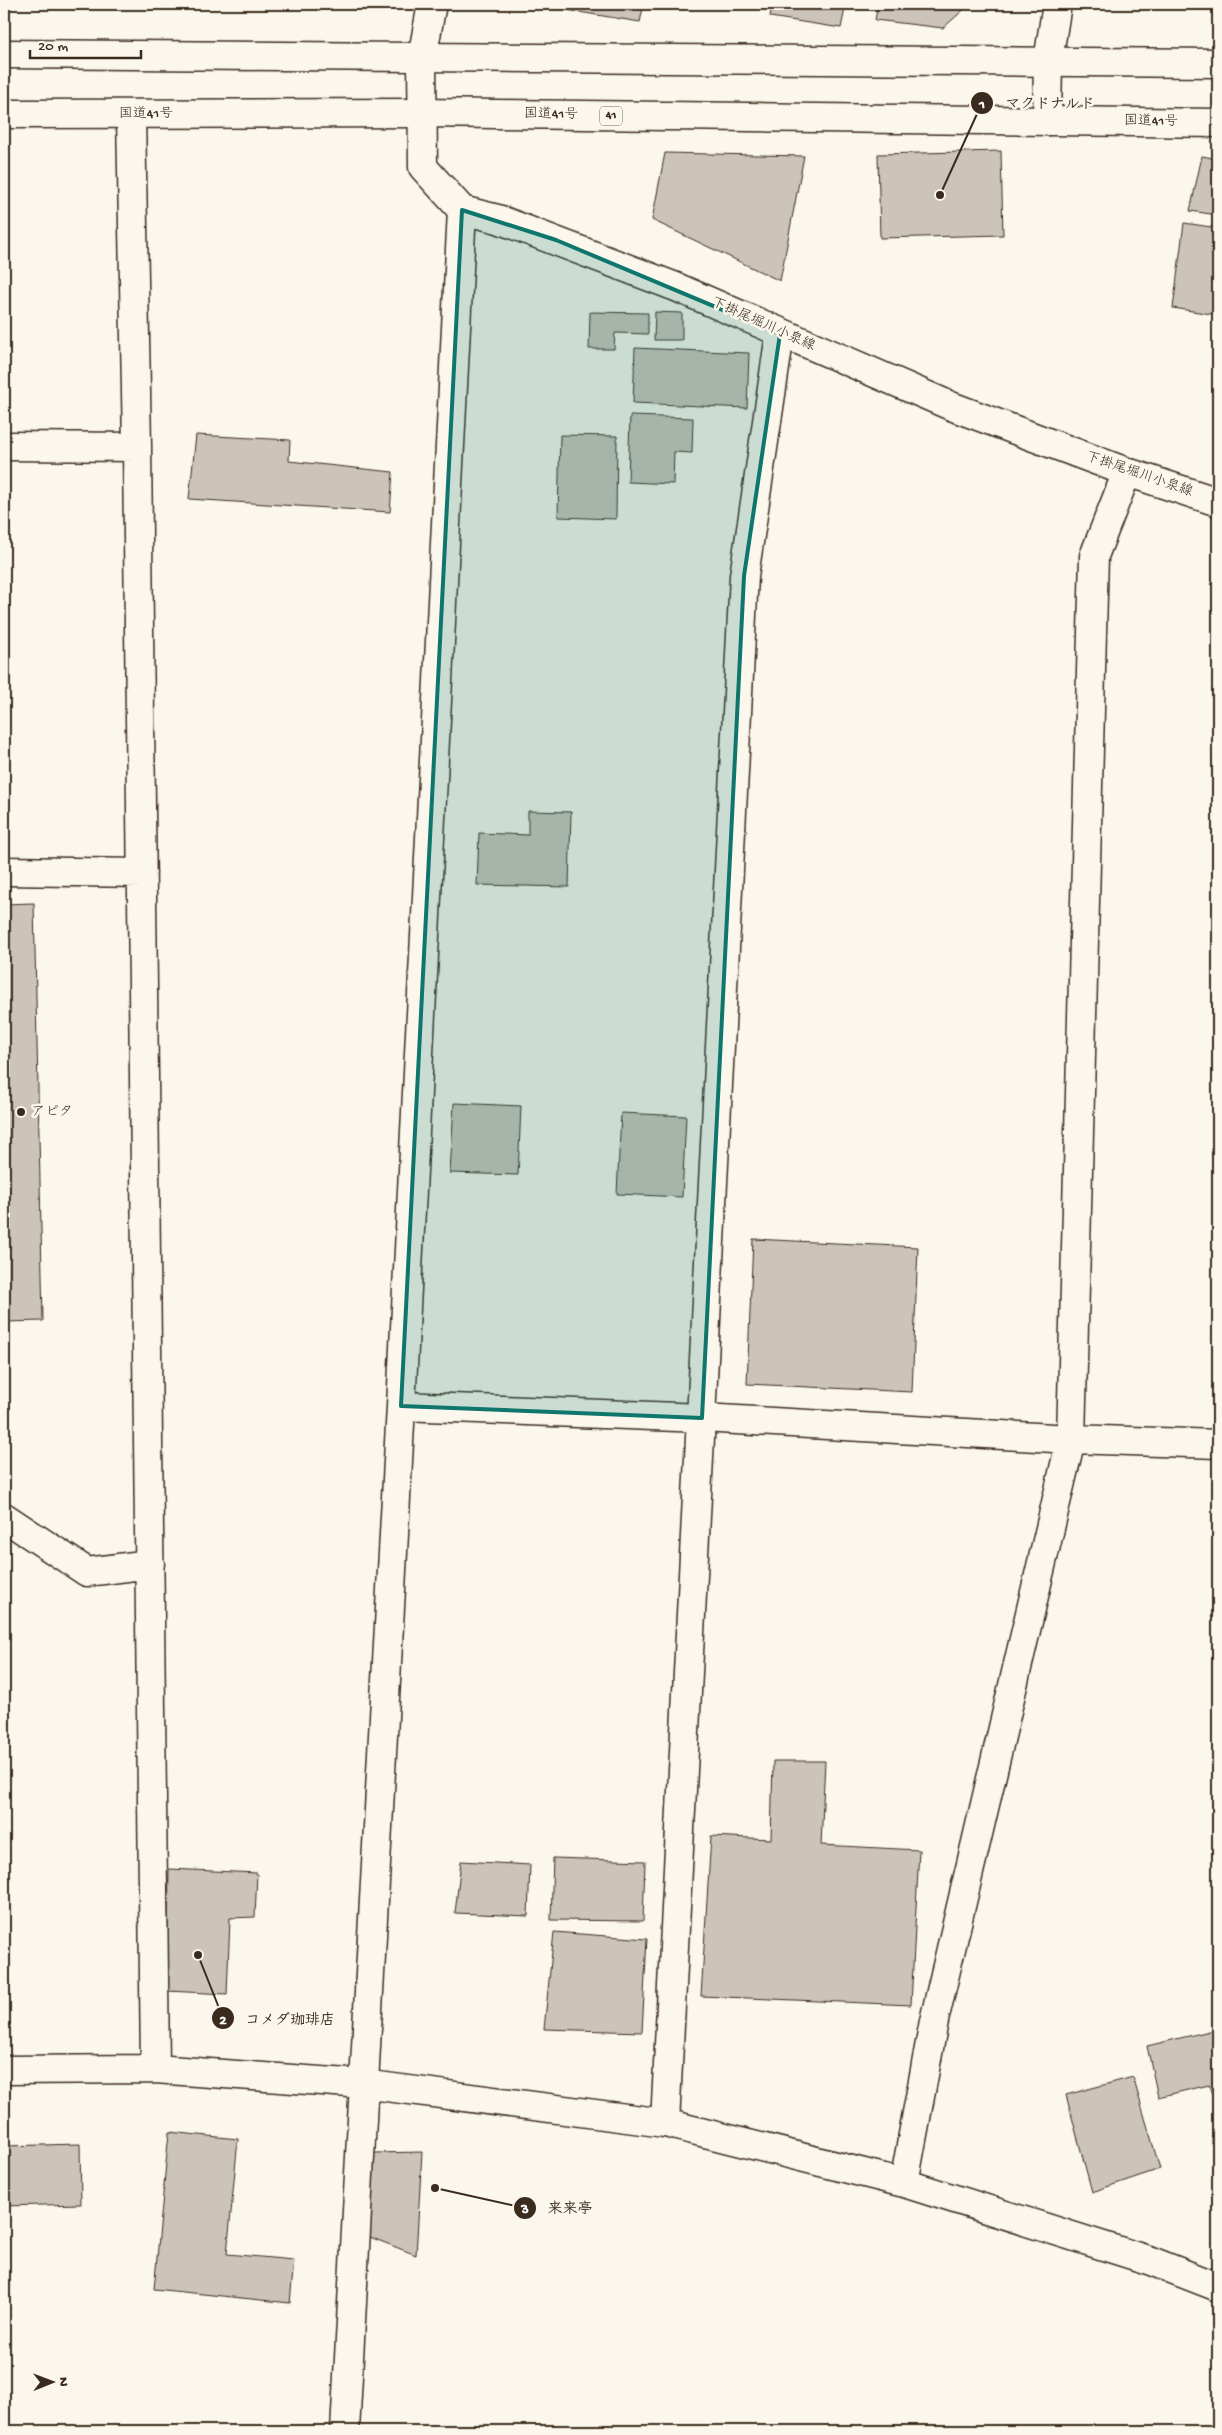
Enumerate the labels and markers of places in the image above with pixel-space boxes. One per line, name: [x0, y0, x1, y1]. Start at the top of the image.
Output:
callout: マクドナルド: [970, 88, 1105, 118]
place label: アピタ: [31, 1104, 73, 1121]
marker: アピタ: [15, 1106, 27, 1118]
callout: コメダ珈琲店: [210, 2003, 345, 2033]
callout: 来来亭: [512, 2193, 602, 2223]

